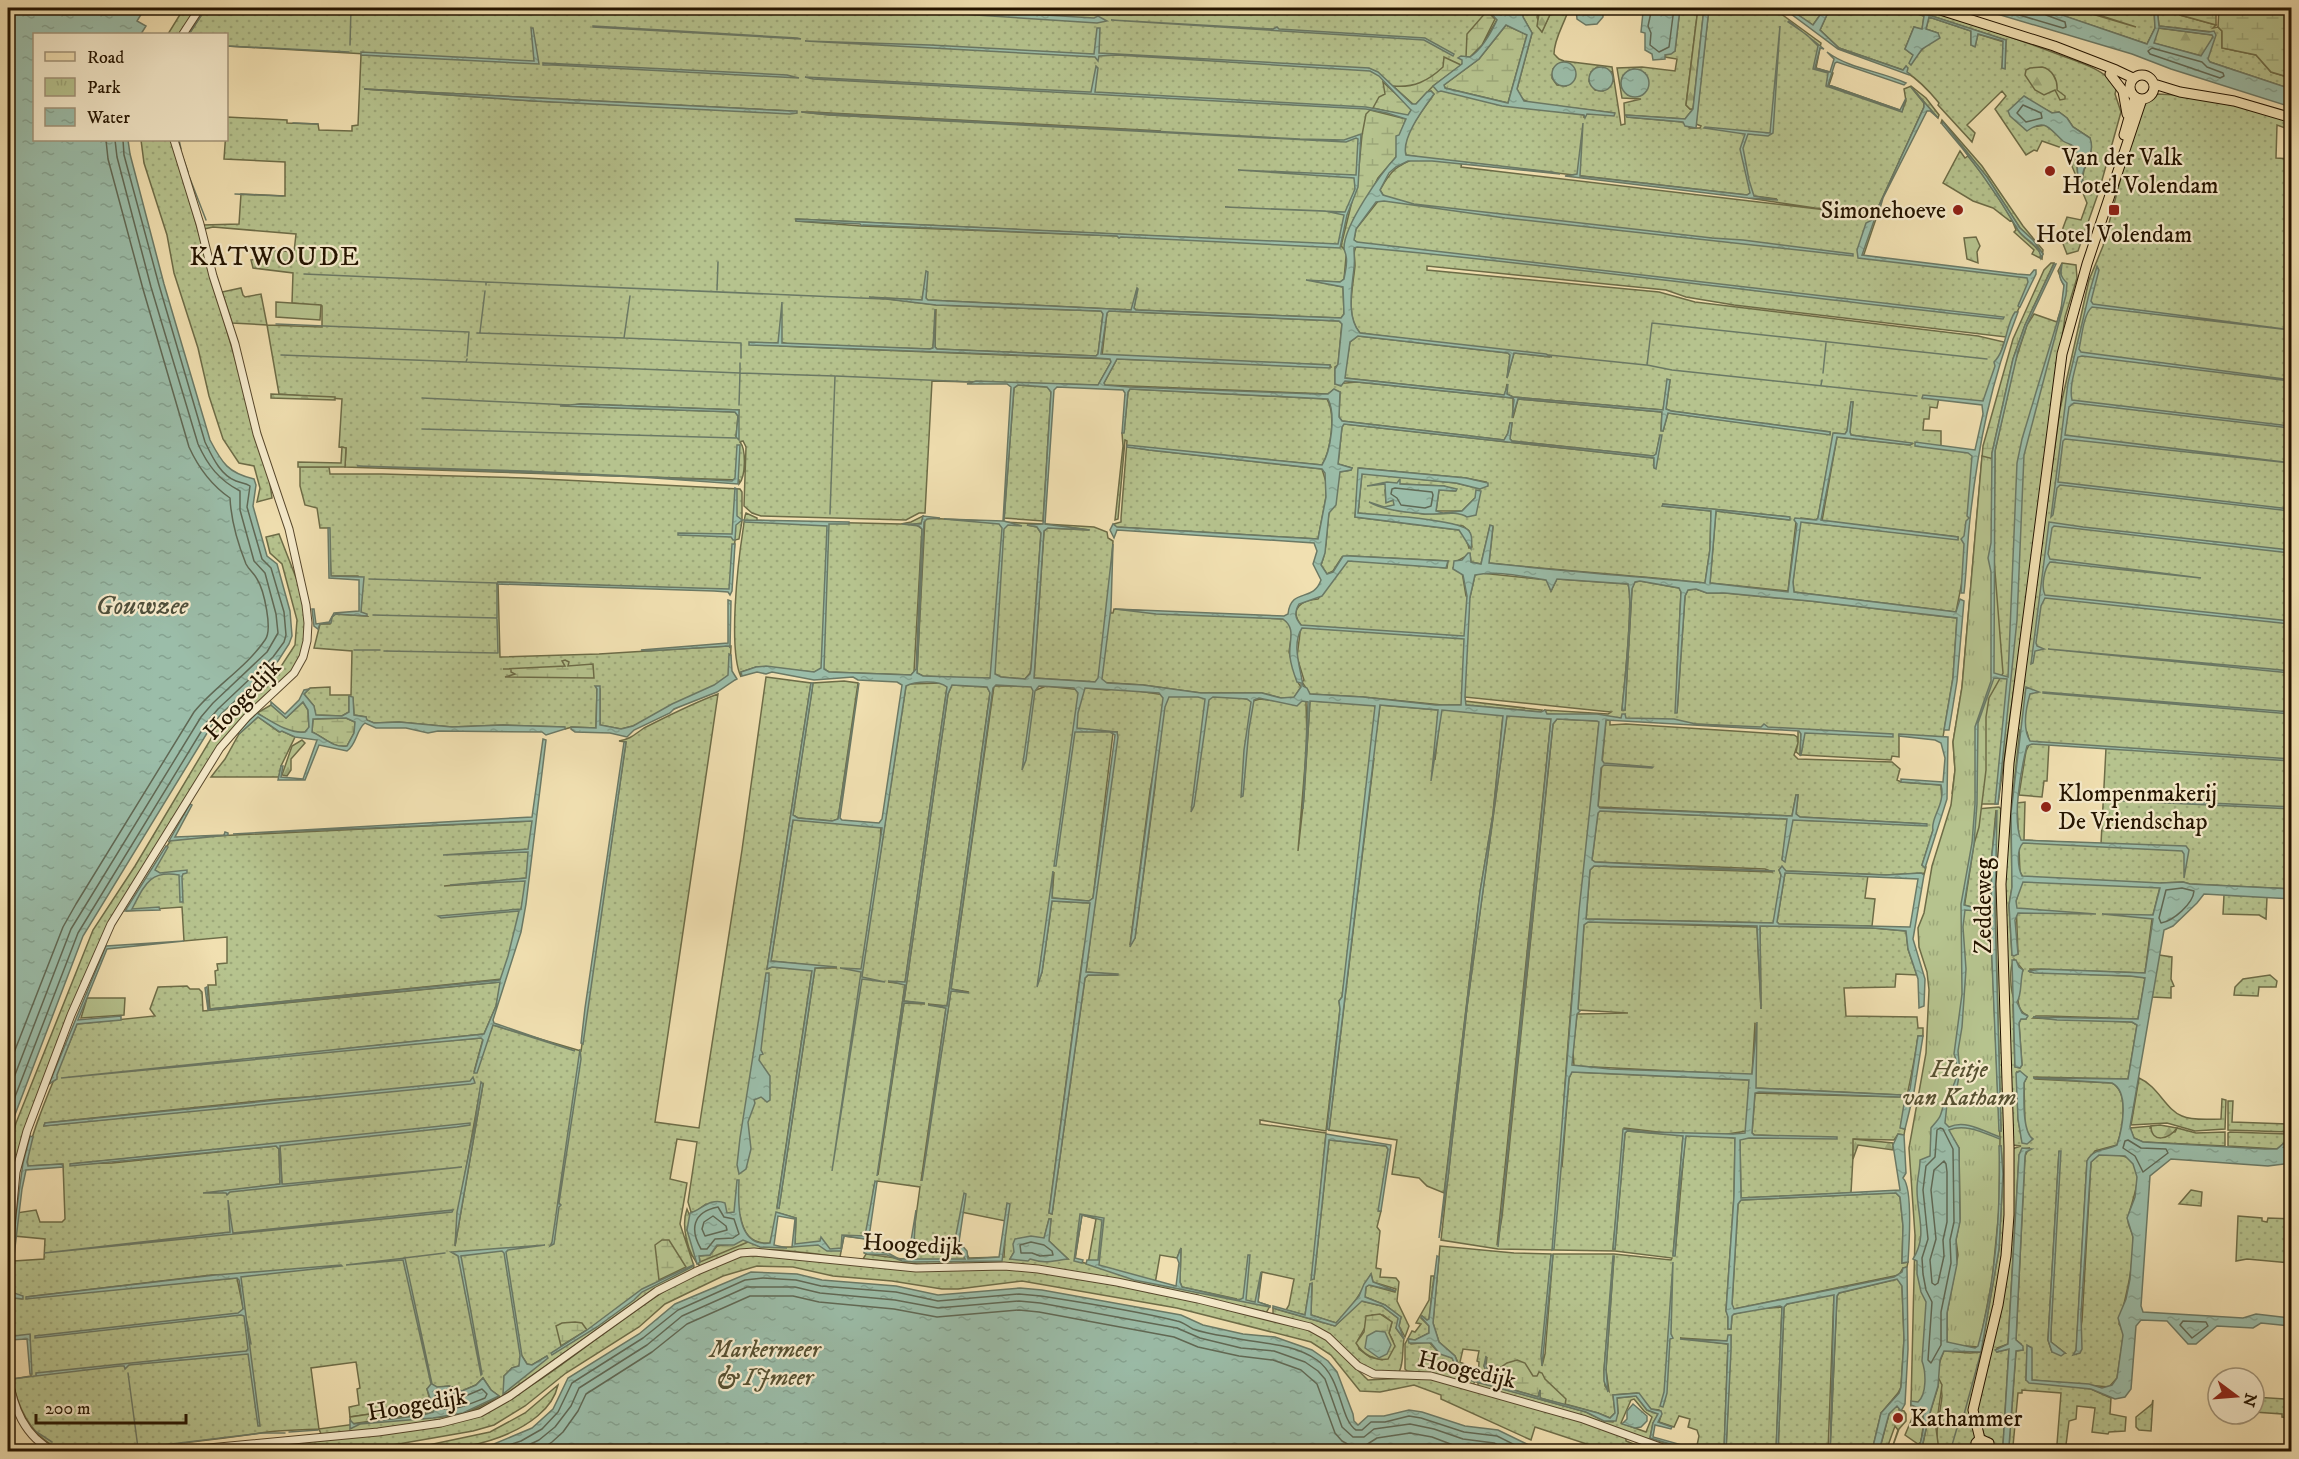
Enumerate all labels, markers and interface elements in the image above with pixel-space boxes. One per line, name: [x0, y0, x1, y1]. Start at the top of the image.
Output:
legend: [33, 33, 228, 141]
text: Road: [87, 47, 124, 69]
text: Park: [87, 77, 121, 99]
text: Water: [86, 107, 130, 129]
place label: Van der Valk Hotel Volendam: [2061, 143, 2219, 201]
marker: Van der Valk Hotel Volendam: [2043, 164, 2057, 178]
place label: Simonehoeve: [1821, 196, 1946, 226]
marker: Simonehoeve: [1951, 203, 1965, 217]
marker: Hotel Volendam: [2107, 203, 2121, 217]
place label: Hotel Volendam: [2036, 220, 2192, 250]
district label: KATWOUDE: [189, 240, 361, 274]
water label: Gouwzee: [96, 590, 189, 623]
street label: Hoogedijk: [197, 653, 288, 747]
place label: Klompenmakerij De Vriendschap: [2058, 779, 2217, 837]
marker: Klompenmakerij De Vriendschap: [2039, 800, 2053, 814]
street label: Zeddeweg: [1969, 858, 1999, 954]
park label: Heitje van Katham: [1902, 1055, 2016, 1113]
street label: Hoogedijk: [862, 1227, 964, 1263]
park label: Markermeer & IJmeer: [708, 1335, 823, 1393]
street label: Hoogedijk: [1414, 1344, 1519, 1396]
north arrow: [2206, 1366, 2266, 1426]
street label: Hoogedijk: [365, 1381, 469, 1428]
scale bar: [36, 1387, 186, 1425]
text: N: [2238, 1391, 2261, 1409]
text: 200 m: [45, 1398, 91, 1420]
place label: Kathammer: [1910, 1404, 2022, 1434]
marker: Kathammer: [1891, 1411, 1905, 1425]

